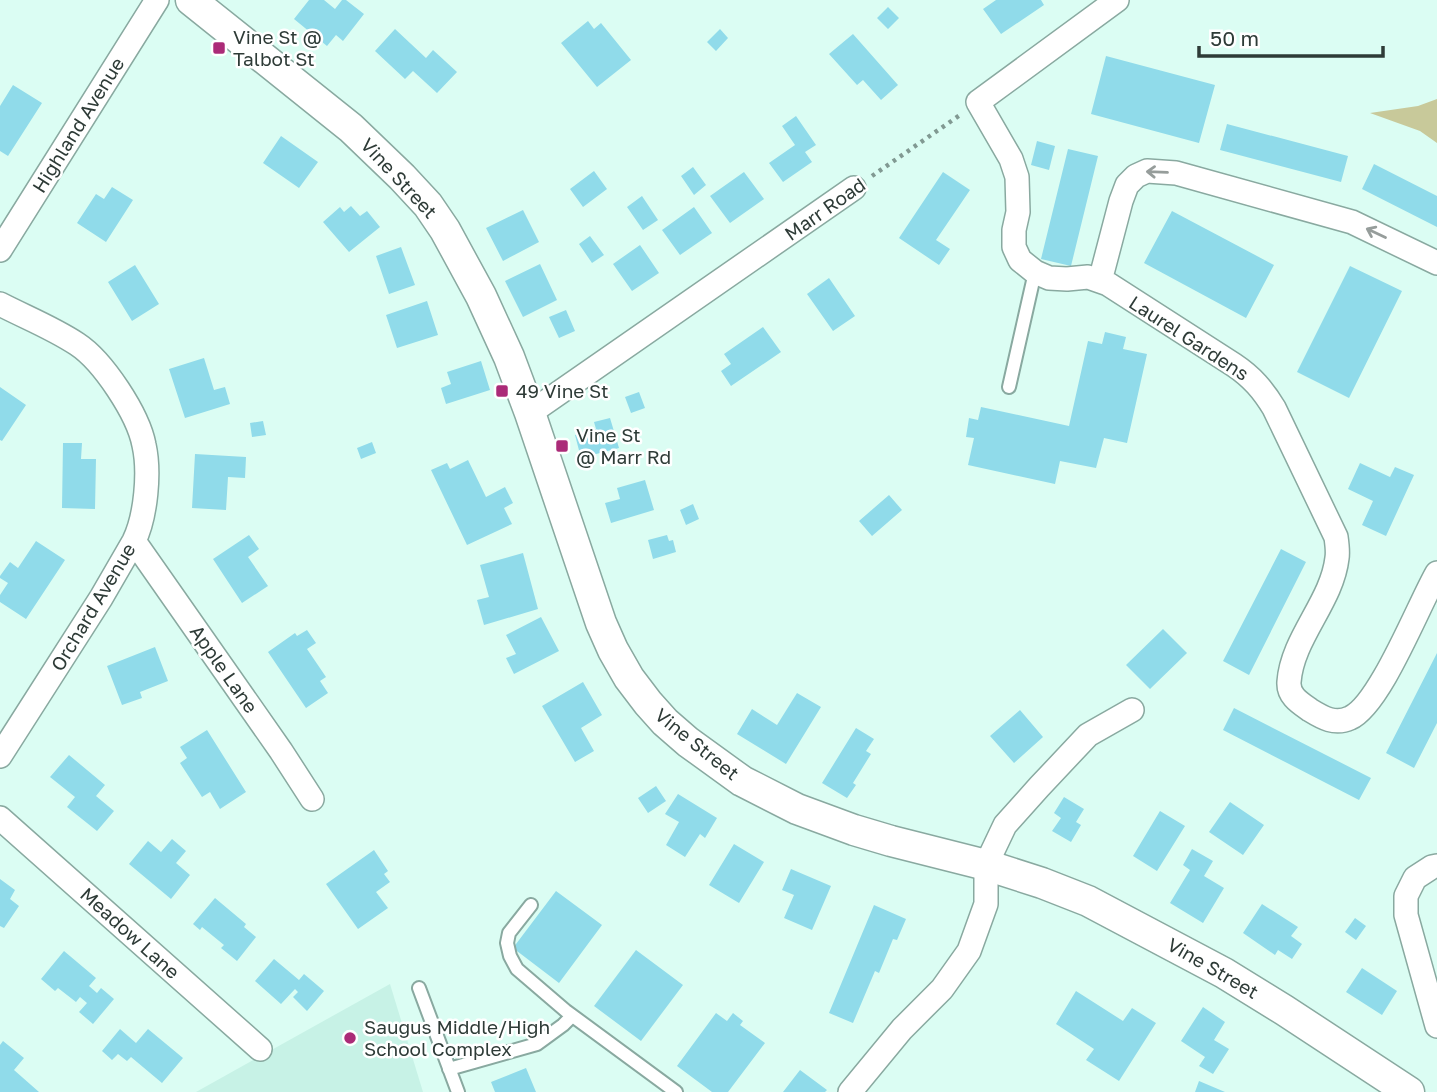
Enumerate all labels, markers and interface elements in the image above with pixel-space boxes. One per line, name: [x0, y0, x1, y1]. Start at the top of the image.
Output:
scale bar: [1199, 14, 1383, 58]
place label: Vine St @ Talbot St: [233, 25, 322, 70]
text: 50 m: [1210, 25, 1259, 51]
marker: Vine St @ Talbot St: [211, 40, 227, 56]
street label: Highland Avenue: [27, 53, 128, 197]
street label: Vine Street: [356, 133, 442, 223]
one-way arrow: [1146, 166, 1169, 179]
street label: Marr Road: [780, 172, 869, 245]
one-way arrow: [1366, 226, 1387, 239]
street label: Laurel Gardens: [1125, 290, 1253, 385]
place label: 49 Vine St: [516, 379, 609, 402]
marker: 49 Vine St: [494, 383, 510, 399]
place label: Vine St @ Marr Rd: [576, 423, 671, 468]
marker: Vine St @ Marr Rd: [554, 438, 570, 454]
street label: Orchard Avenue: [45, 539, 140, 675]
street label: Apple Lane: [186, 620, 263, 717]
street label: Vine Street: [651, 703, 744, 784]
street label: Meadow Lane: [76, 882, 185, 983]
street label: Vine Street: [1164, 932, 1263, 1003]
place label: Saugus Middle/High School Complex: [364, 1015, 550, 1060]
marker: Saugus Middle/High School Complex: [342, 1030, 358, 1046]

